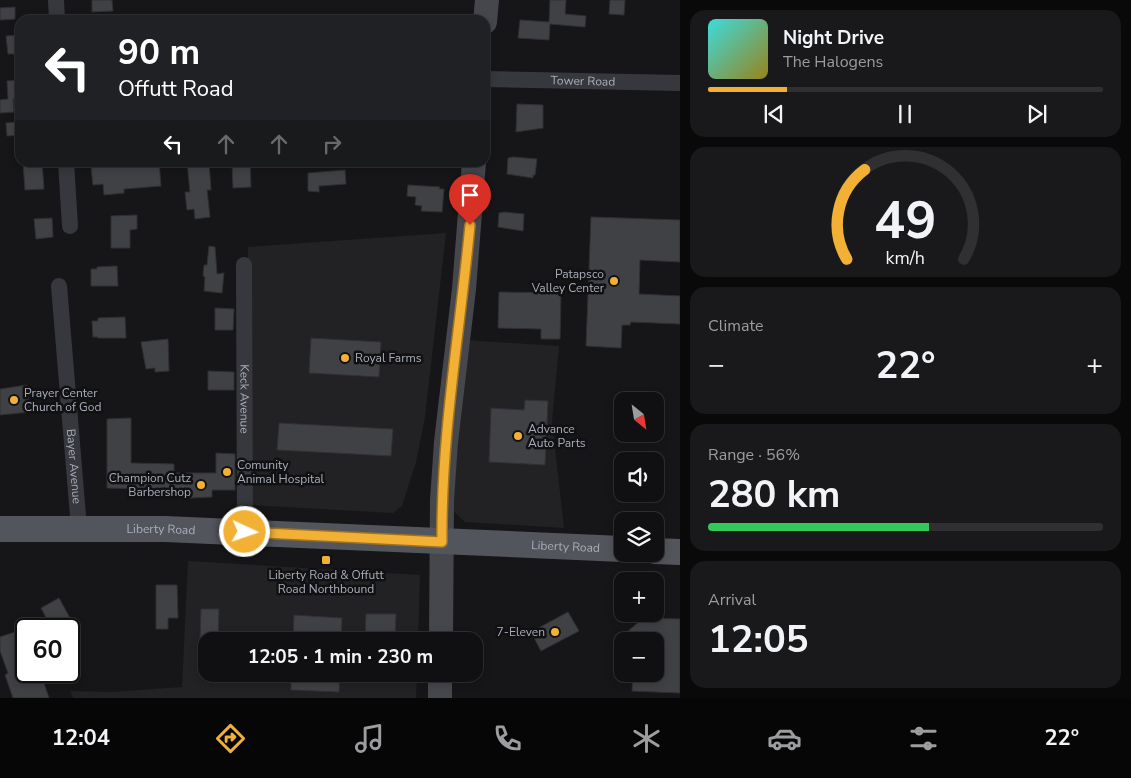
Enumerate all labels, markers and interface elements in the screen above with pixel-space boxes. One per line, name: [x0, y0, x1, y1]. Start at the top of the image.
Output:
text: Night Drive: [783, 25, 884, 51]
text: 90 m: [118, 29, 200, 76]
icon: left: [35, 35, 100, 100]
text: The Halogens: [783, 51, 883, 73]
street label: Tower Road: [550, 72, 615, 90]
text: Offutt Road: [118, 74, 233, 104]
icon: previous: [760, 100, 788, 128]
icon: pause: [891, 100, 919, 128]
icon: next: [1023, 100, 1051, 128]
icon: left: [159, 130, 187, 158]
icon: ahead: [212, 130, 240, 158]
icon: ahead: [265, 130, 293, 158]
icon: right: [318, 130, 346, 158]
pin: [449, 174, 491, 225]
icon: arrive: [456, 181, 484, 209]
text: 49: [874, 185, 937, 256]
text: km/h: [886, 246, 925, 270]
place label: Patapsco Valley Center: [531, 266, 605, 296]
marker: Patapsco Valley Center: [608, 275, 620, 287]
text: Climate: [708, 315, 763, 337]
text: 22°: [875, 340, 936, 391]
text: −: [708, 346, 725, 384]
text: +: [1086, 346, 1103, 384]
place label: Royal Farms: [355, 350, 422, 366]
marker: Royal Farms: [339, 352, 351, 364]
street label: Keck Avenue: [236, 364, 253, 434]
place label: Prayer Center Church of God: [24, 385, 101, 415]
north arrow: [614, 392, 664, 442]
map controls: [614, 392, 664, 682]
marker: Prayer Center Church of God: [8, 394, 20, 406]
place label: Advance Auto Parts: [528, 421, 586, 451]
street label: Bayer Avenue: [63, 428, 85, 505]
marker: Advance Auto Parts: [512, 430, 524, 442]
text: Range · 56%: [708, 444, 800, 466]
button: sound: [614, 452, 664, 502]
place label: Comunity Animal Hospital: [237, 457, 325, 487]
marker: Comunity Animal Hospital: [221, 466, 233, 478]
text: 280 km: [708, 469, 840, 520]
place label: Champion Cutz Barbershop: [109, 470, 191, 500]
marker: Champion Cutz Barbershop: [195, 479, 207, 491]
position arrow: [218, 505, 270, 557]
button: layers: [614, 512, 664, 562]
street label: Liberty Road: [127, 521, 196, 538]
street label: Liberty Road: [531, 537, 600, 556]
marker: Liberty Road & Offutt Road Northbound: [320, 554, 332, 566]
place label: Liberty Road & Offutt Road Northbound: [268, 567, 384, 597]
button: +: [614, 572, 664, 622]
text: Arrival: [708, 589, 756, 611]
text: 12:05: [708, 614, 809, 665]
speed limit sign: 60: [15, 618, 80, 683]
place label: 7-Eleven: [497, 624, 545, 640]
marker: 7-Eleven: [549, 626, 561, 638]
button: −: [614, 632, 664, 682]
text: 12:05 · 1 min · 230 m: [248, 644, 433, 670]
icon: directions: [213, 721, 248, 756]
icon: music: [352, 721, 387, 756]
icon: phone: [490, 721, 525, 756]
icon: climate: [629, 721, 664, 756]
icon: car: [767, 721, 802, 756]
icon: filters: [906, 721, 941, 756]
text: 12:04: [52, 723, 110, 753]
text: 22°: [1044, 723, 1079, 753]

